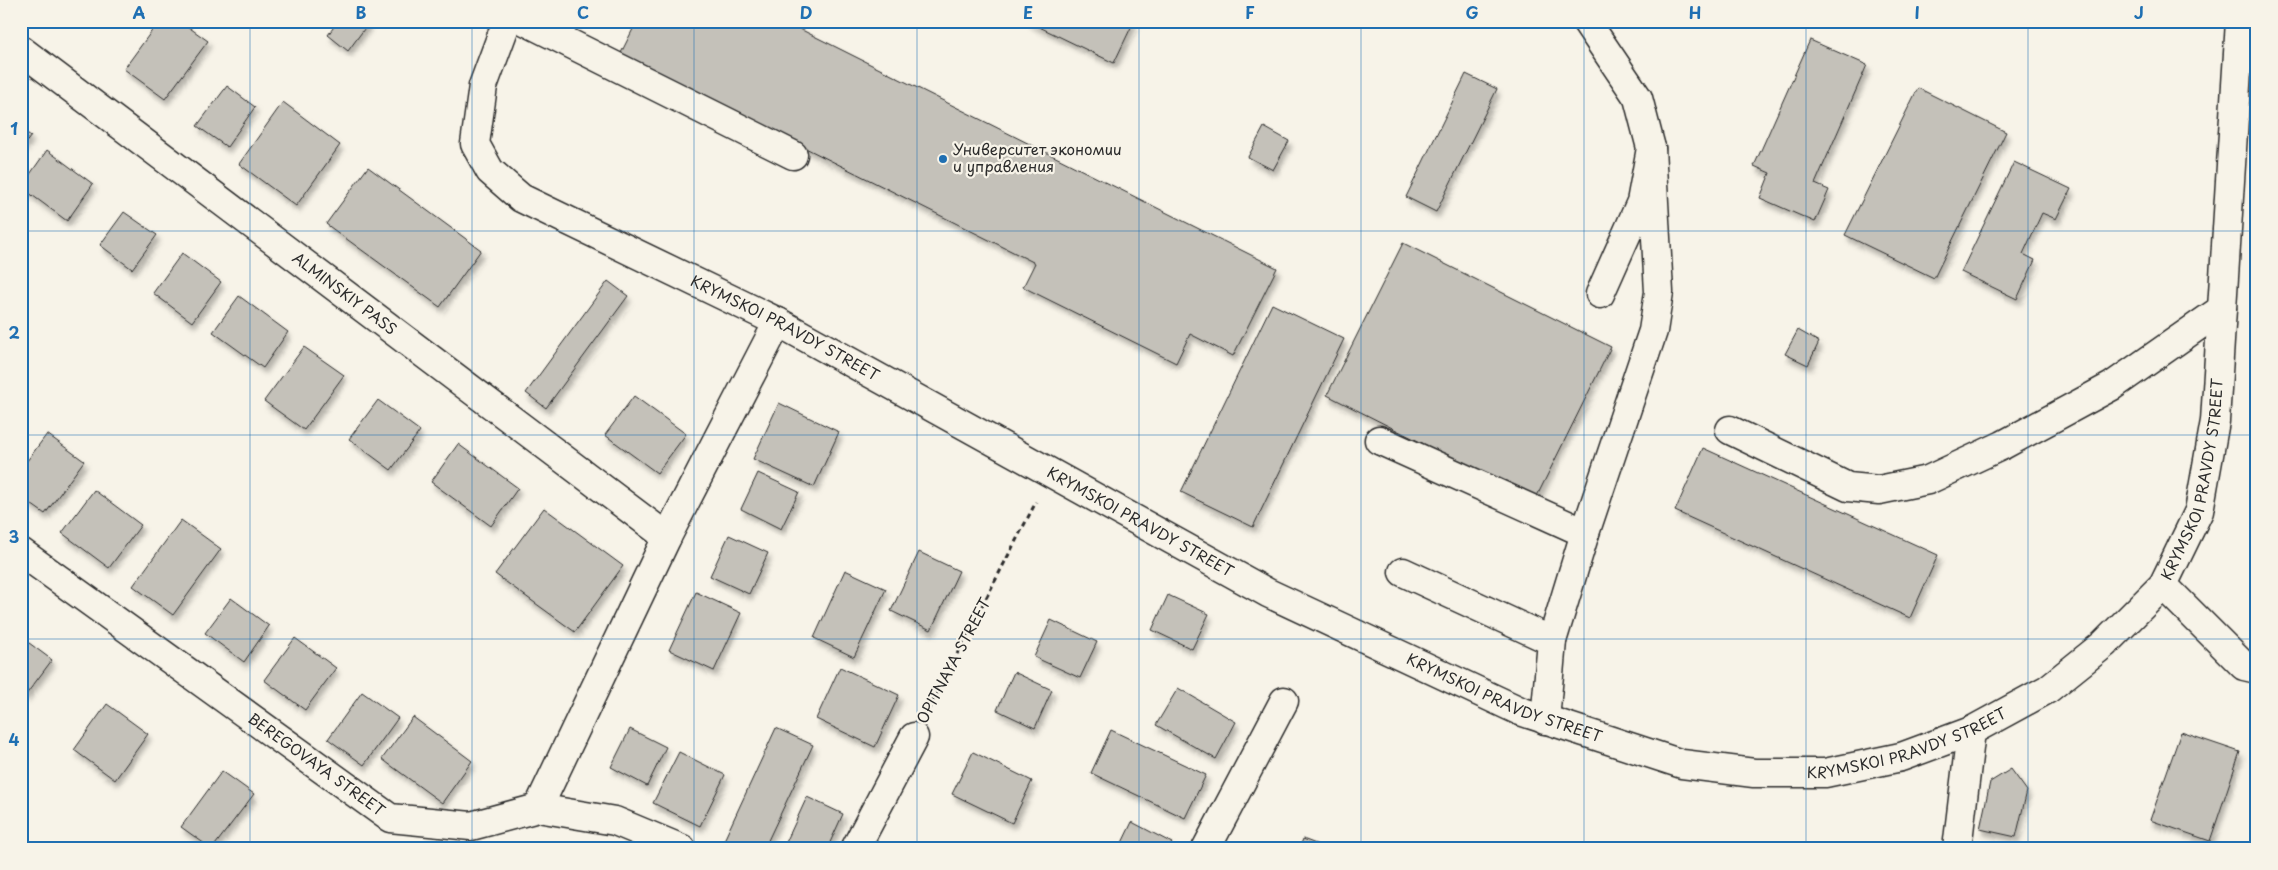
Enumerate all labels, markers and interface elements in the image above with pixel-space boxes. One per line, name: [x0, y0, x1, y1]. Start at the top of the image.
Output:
text: A: [133, 0, 146, 24]
text: B: [356, 0, 367, 24]
text: C: [577, 0, 589, 24]
text: D: [800, 0, 812, 24]
text: E: [1023, 0, 1033, 24]
text: F: [1245, 0, 1255, 24]
text: G: [1465, 0, 1479, 24]
text: H: [1689, 0, 1701, 24]
text: I: [1914, 0, 1920, 24]
text: J: [2134, 0, 2144, 24]
text: 1: [10, 116, 18, 140]
place label: Университет экономии и управления: [953, 137, 1122, 177]
marker: Университет экономии и управления: [937, 153, 949, 165]
street label: ALMINSKIY PASS: [288, 246, 402, 340]
street label: KRYMSKOI PRAVDY STREET: [687, 269, 885, 386]
text: 2: [8, 320, 20, 344]
street label: KRYMSKOI PRAVDY STREET: [2154, 377, 2228, 584]
street label: KRYMSKOI PRAVDY STREET: [1043, 460, 1239, 582]
text: 3: [9, 524, 19, 548]
street label: OPITNAYA STREET: [910, 593, 996, 727]
street label: KRYMSKOI PRAVDY STREET: [1403, 646, 1606, 747]
street label: KRYMSKOI PRAVDY STREET: [1807, 700, 2011, 783]
street label: BEREGOVAYA STREET: [244, 706, 391, 821]
text: 4: [9, 727, 20, 751]

